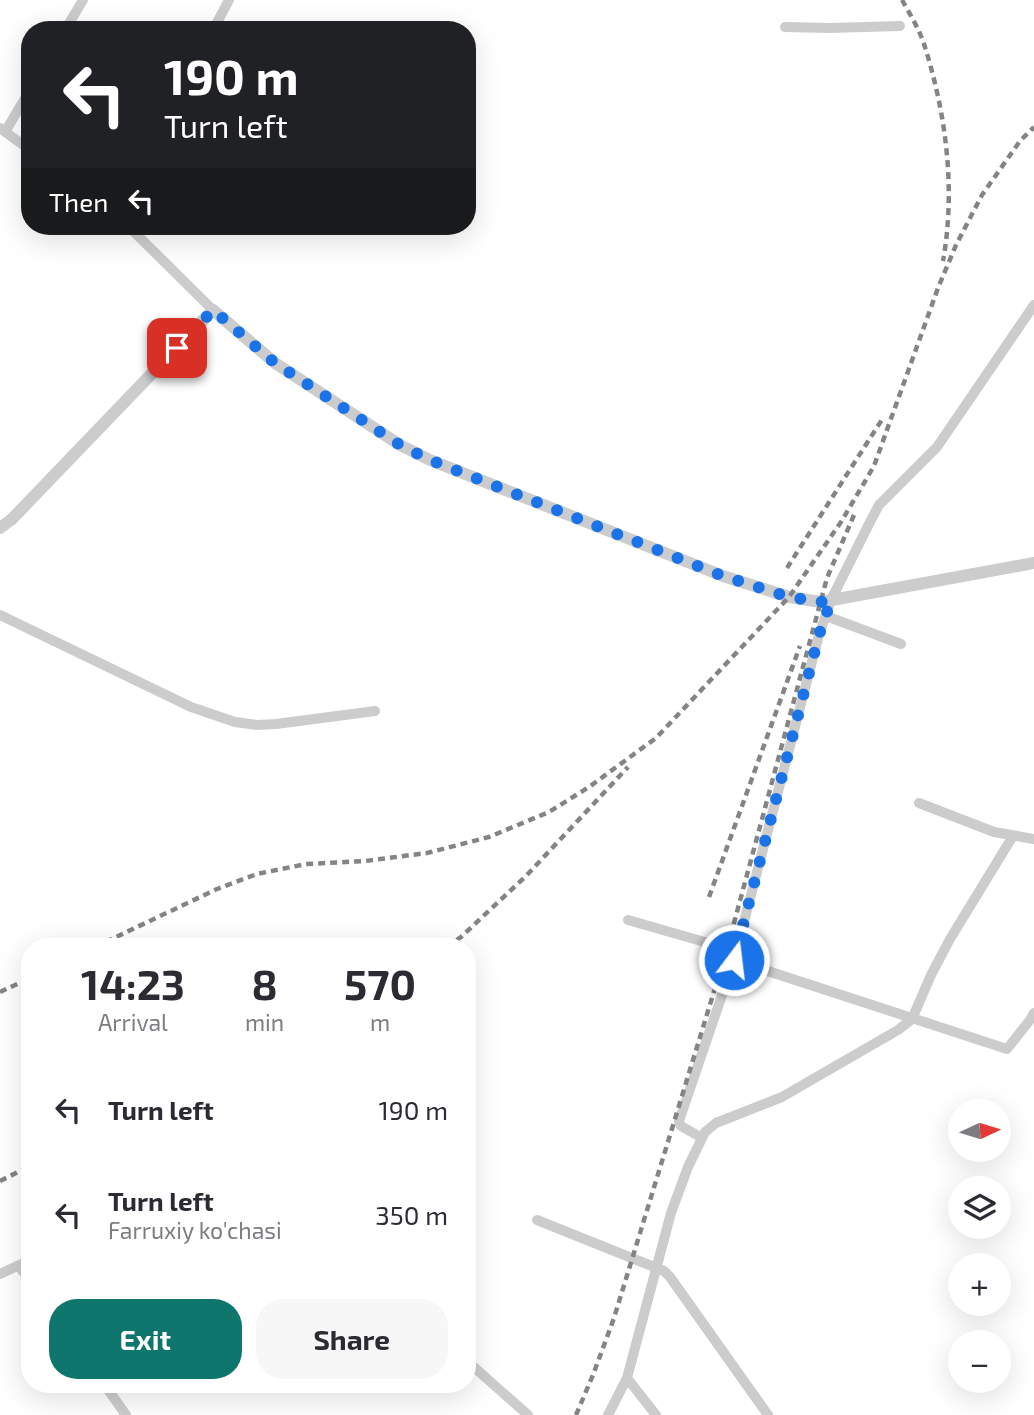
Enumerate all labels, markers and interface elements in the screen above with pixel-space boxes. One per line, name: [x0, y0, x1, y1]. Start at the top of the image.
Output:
text: 190 m: [164, 46, 299, 105]
icon: left: [49, 49, 140, 140]
text: Turn left: [164, 106, 288, 144]
icon: left: [122, 182, 160, 220]
text: Then: [49, 186, 108, 217]
pin: [147, 318, 207, 378]
icon: arrive: [158, 329, 196, 367]
position arrow: [697, 923, 771, 997]
text: 14:23: [81, 958, 185, 1008]
text: 8: [251, 958, 278, 1008]
text: 570: [344, 958, 416, 1008]
text: Arrival: [98, 1008, 168, 1036]
text: min: [245, 1008, 284, 1036]
text: m: [370, 1008, 390, 1036]
icon: left: [49, 1091, 87, 1129]
text: Turn left: [108, 1094, 214, 1125]
text: 190 m: [379, 1094, 448, 1125]
north arrow: [948, 1099, 1012, 1162]
map controls: [948, 1099, 1011, 1393]
button: layers: [948, 1176, 1011, 1239]
text: Turn left: [108, 1185, 214, 1216]
icon: left: [49, 1196, 87, 1234]
text: 350 m: [375, 1199, 448, 1230]
text: Farruxiy ko'chasi: [108, 1216, 282, 1244]
button: +: [948, 1253, 1011, 1316]
button: Exit: [49, 1299, 242, 1379]
button: Share: [256, 1299, 448, 1379]
button: −: [948, 1330, 1011, 1393]

